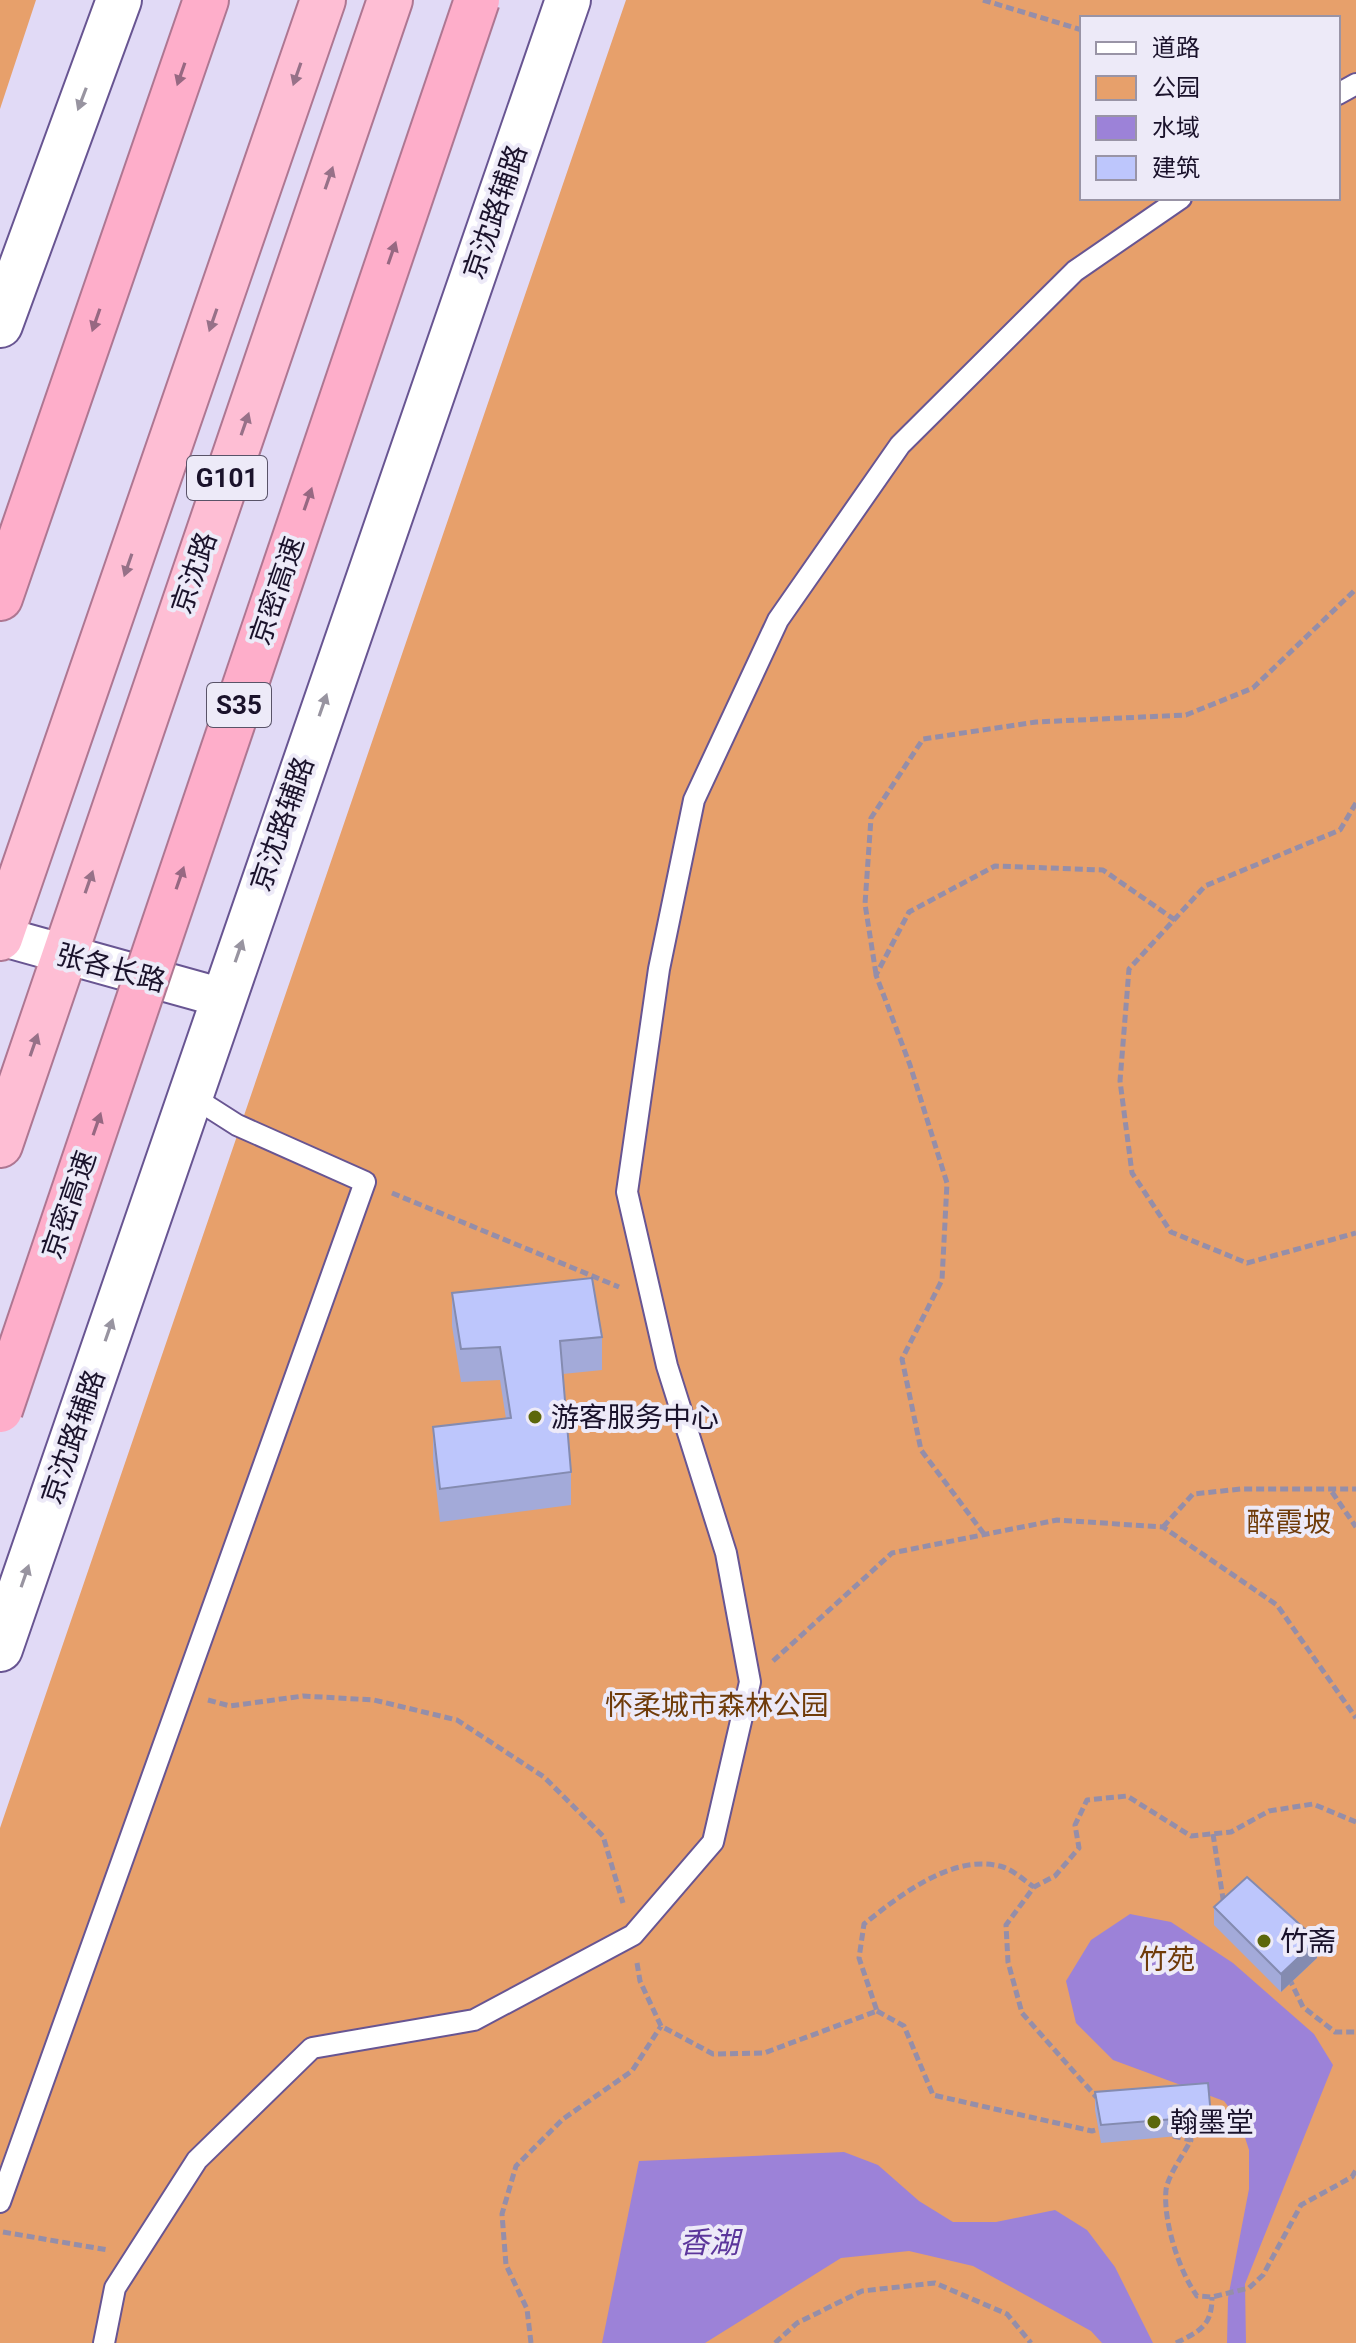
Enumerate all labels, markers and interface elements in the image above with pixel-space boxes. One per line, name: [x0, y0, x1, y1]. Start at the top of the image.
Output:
legend: [1080, 16, 1340, 200]
text: 道路: [1152, 34, 1200, 62]
one-way arrow: [174, 62, 186, 86]
one-way arrow: [291, 62, 303, 86]
text: 公园: [1152, 74, 1200, 102]
one-way arrow: [75, 87, 88, 111]
text: 水域: [1152, 114, 1200, 142]
street label: 京沈路辅路: [457, 140, 533, 284]
text: 建筑: [1152, 154, 1200, 182]
one-way arrow: [324, 165, 336, 189]
one-way arrow: [386, 240, 398, 264]
one-way arrow: [90, 308, 102, 332]
one-way arrow: [206, 308, 218, 332]
one-way arrow: [240, 411, 252, 435]
road number: G101: [187, 456, 267, 500]
one-way arrow: [303, 487, 315, 511]
street label: 京沈路: [165, 528, 223, 618]
street label: 京密高速: [243, 533, 311, 649]
one-way arrow: [122, 554, 134, 578]
road number: S35: [207, 683, 271, 727]
one-way arrow: [318, 693, 330, 717]
street label: 京沈路辅路: [244, 752, 320, 896]
one-way arrow: [175, 866, 187, 890]
one-way arrow: [84, 869, 96, 893]
street label: 张各长路: [53, 938, 169, 998]
one-way arrow: [233, 939, 245, 963]
one-way arrow: [28, 1033, 40, 1057]
one-way arrow: [91, 1112, 103, 1136]
street label: 京密高速: [35, 1147, 103, 1263]
one-way arrow: [104, 1317, 116, 1341]
street label: 京沈路辅路: [35, 1365, 111, 1509]
place label: 游客服务中心: [551, 1401, 719, 1434]
marker: 游客服务中心: [526, 1408, 544, 1426]
park label: 醉霞坡: [1247, 1506, 1331, 1539]
one-way arrow: [20, 1563, 32, 1587]
park label: 怀柔城市森林公园: [605, 1689, 829, 1722]
place label: 竹斋: [1280, 1925, 1336, 1958]
marker: 竹斋: [1255, 1932, 1273, 1950]
park label: 竹苑: [1139, 1943, 1195, 1976]
place label: 翰墨堂: [1170, 2106, 1254, 2139]
marker: 翰墨堂: [1145, 2113, 1163, 2131]
water label: 香湖: [679, 2225, 743, 2260]

